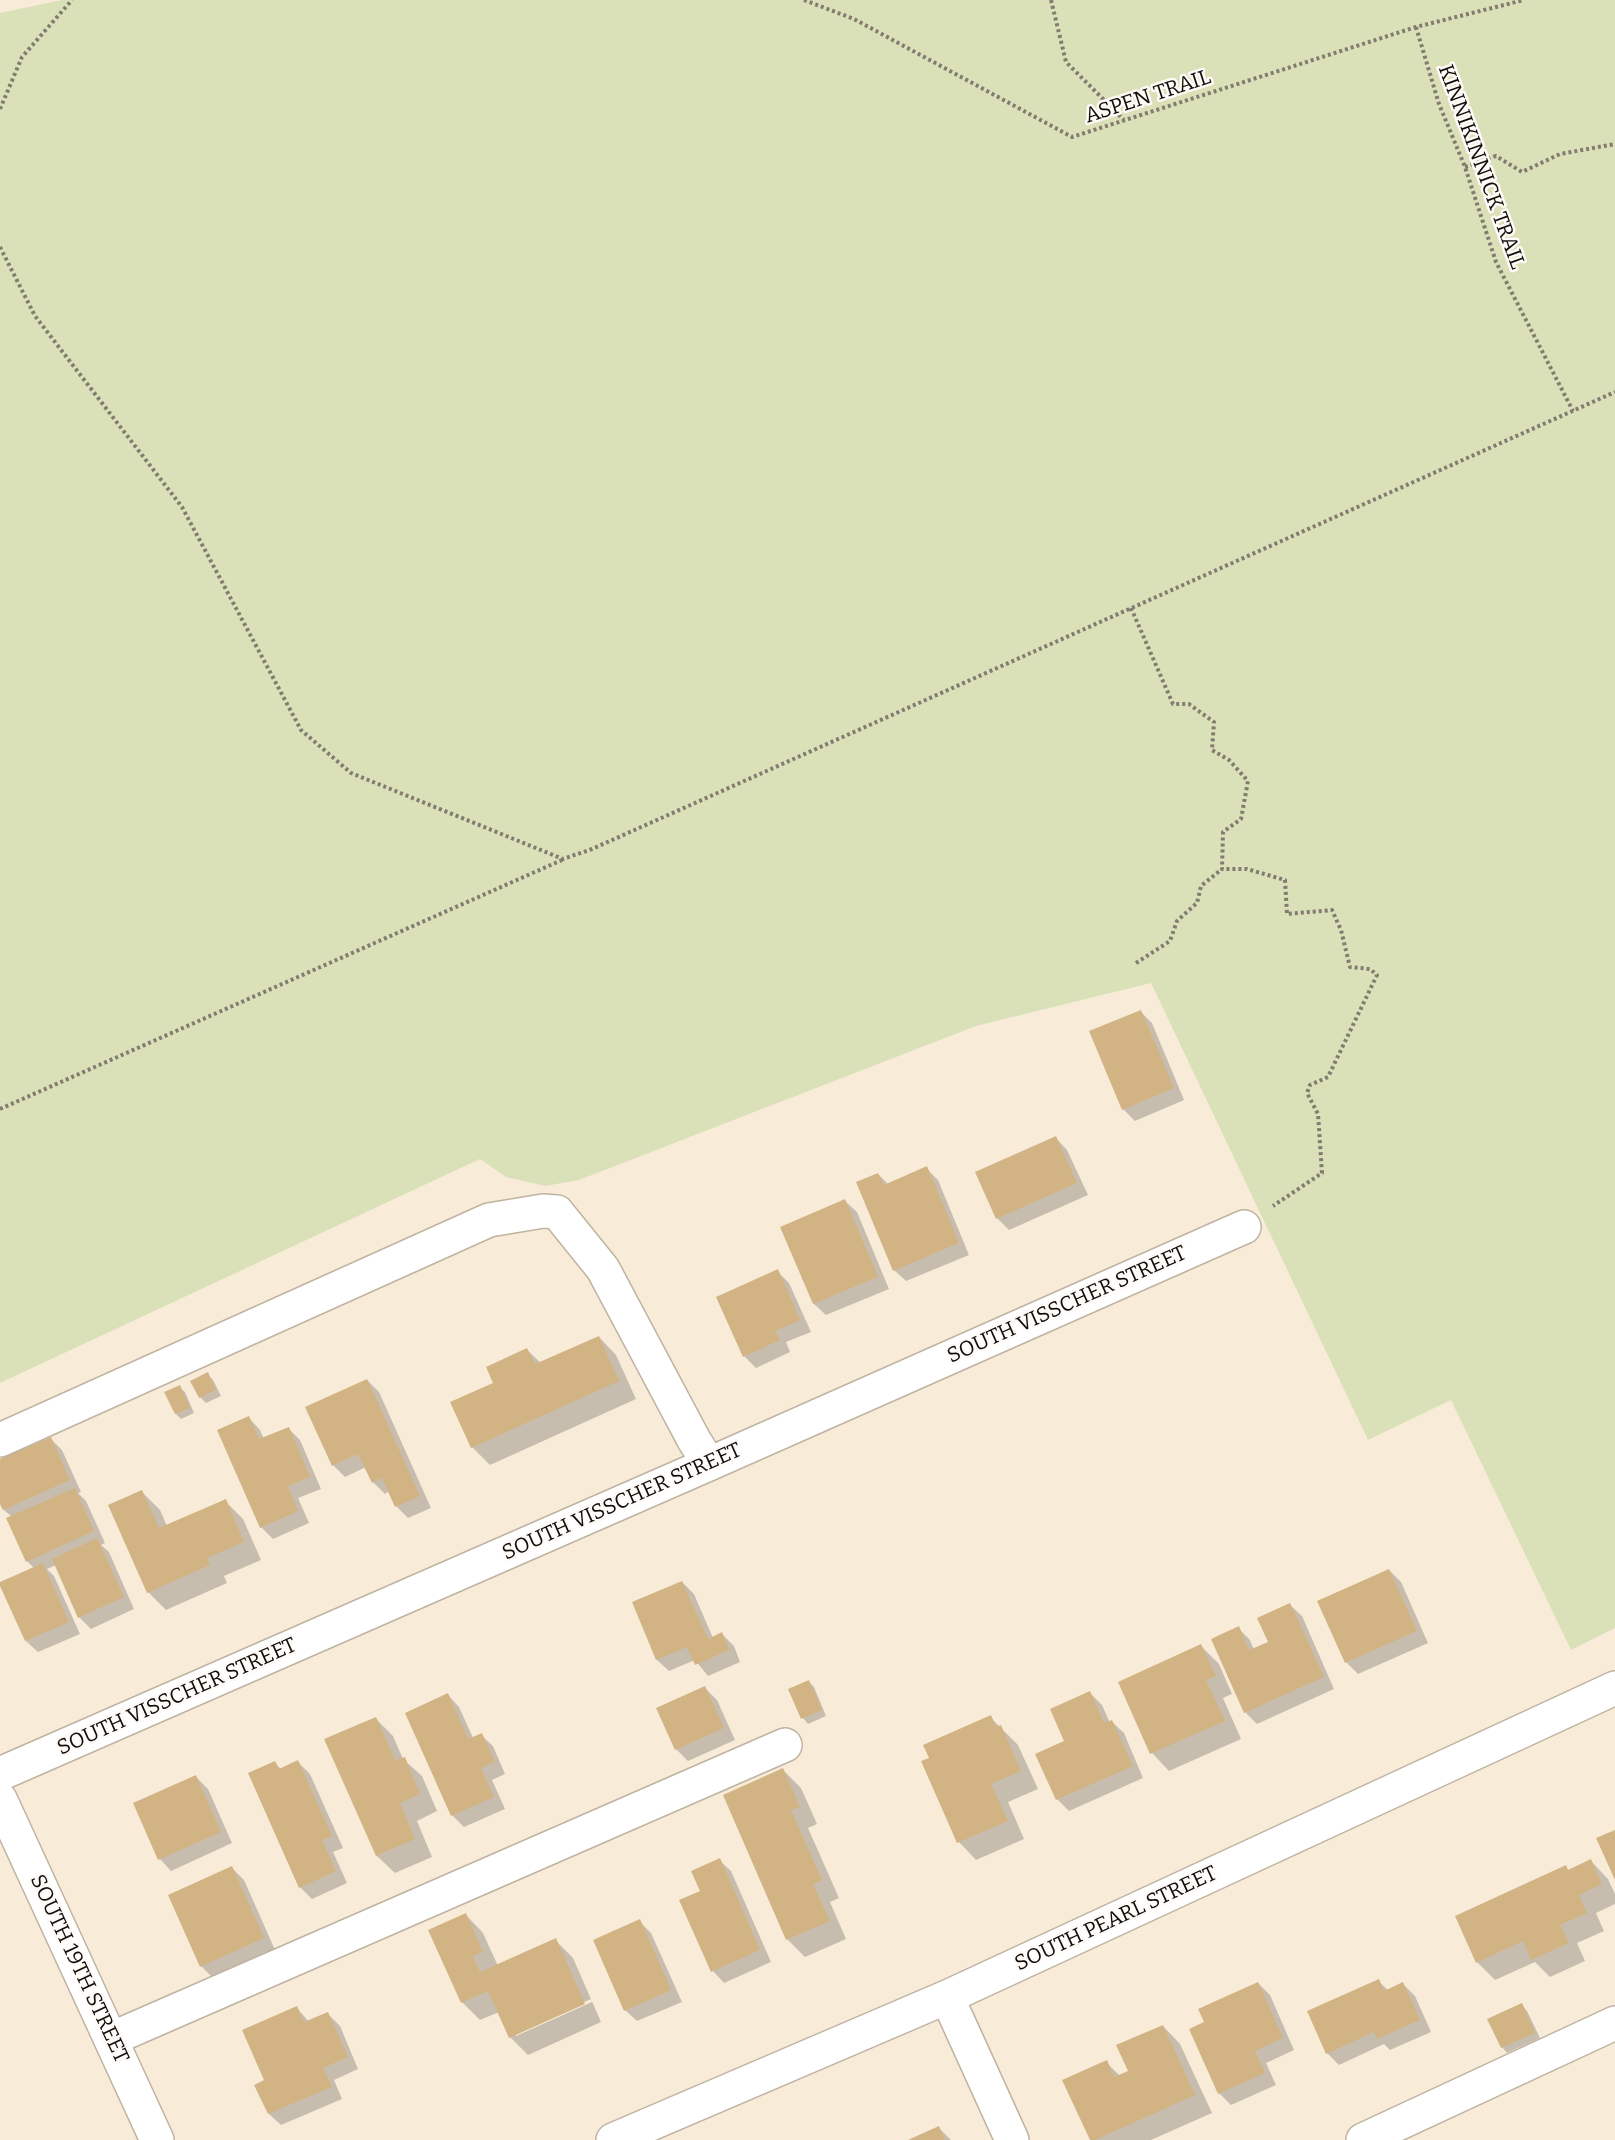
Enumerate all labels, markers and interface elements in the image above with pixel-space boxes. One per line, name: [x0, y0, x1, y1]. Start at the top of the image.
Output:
street label: KINNIKINNICK TRAIL: [1432, 61, 1530, 273]
street label: ASPEN TRAIL: [1082, 65, 1214, 129]
street label: SOUTH VISSCHER STREET: [943, 1241, 1191, 1369]
street label: SOUTH VISSCHER STREET: [498, 1438, 746, 1566]
street label: SOUTH VISSCHER STREET: [53, 1633, 301, 1761]
street label: SOUTH PEARL STREET: [1011, 1861, 1221, 1977]
street label: SOUTH 19TH STREET: [24, 1871, 134, 2067]

